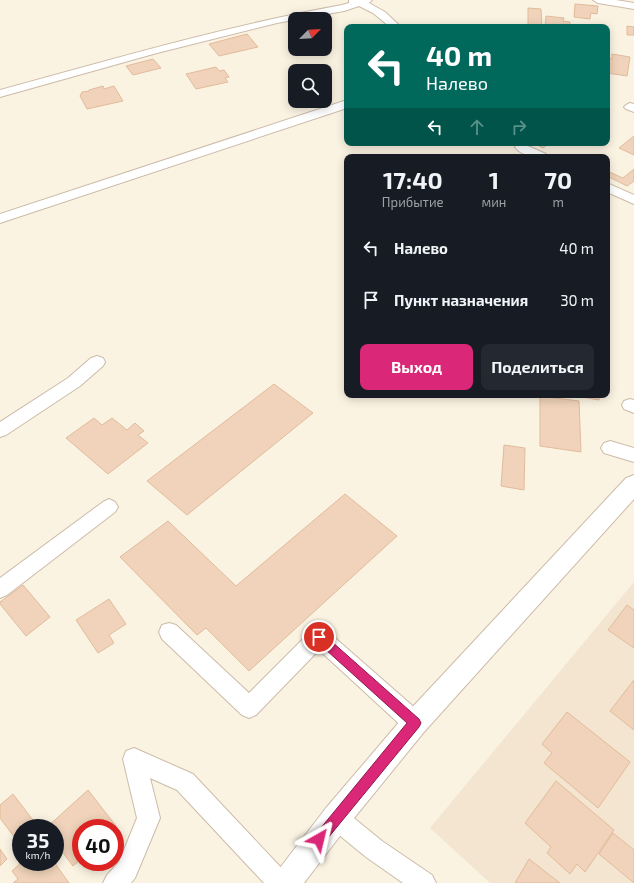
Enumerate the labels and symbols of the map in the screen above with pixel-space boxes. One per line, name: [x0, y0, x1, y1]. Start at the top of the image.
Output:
north arrow: [288, 12, 332, 56]
pin: [302, 620, 336, 654]
position arrow: [298, 818, 340, 860]
speed limit sign: 40: [72, 819, 124, 871]

